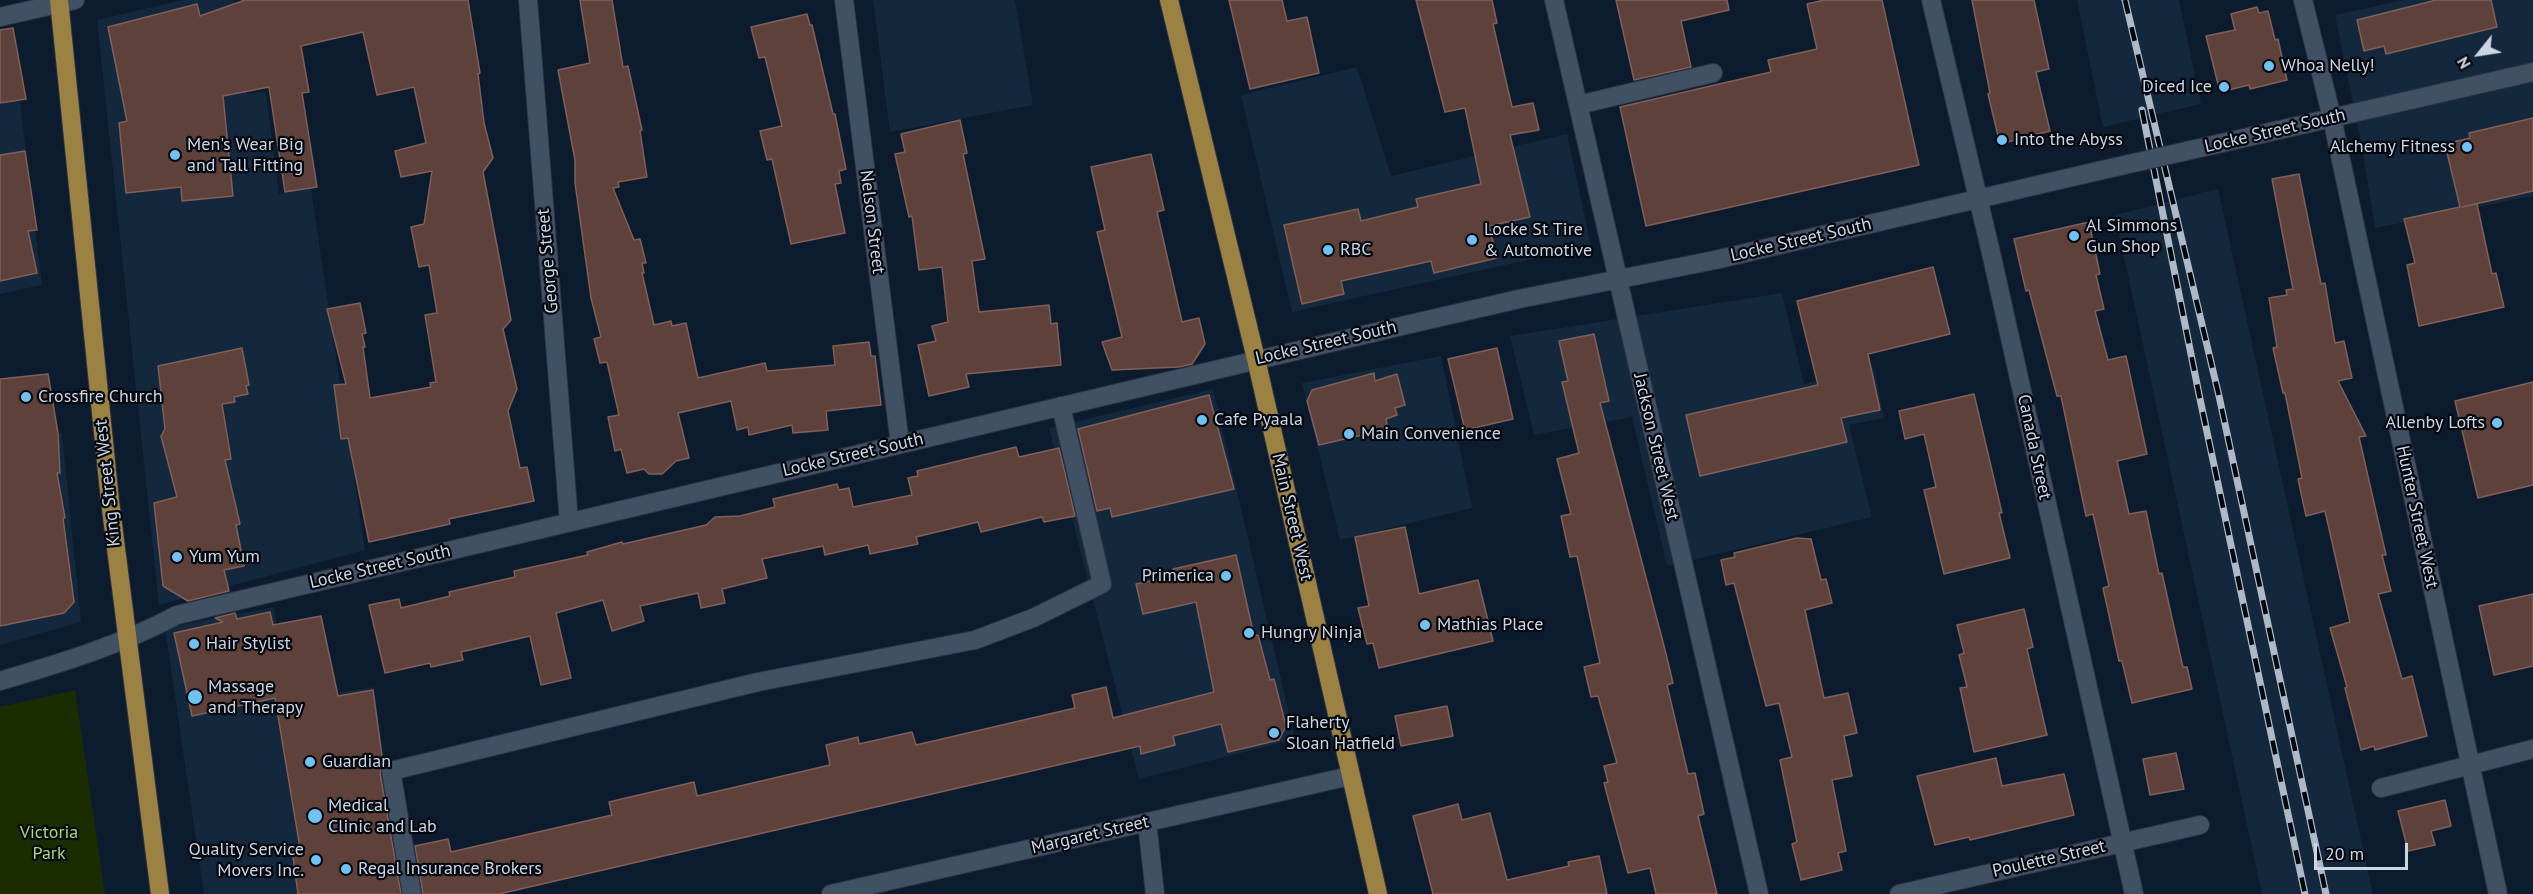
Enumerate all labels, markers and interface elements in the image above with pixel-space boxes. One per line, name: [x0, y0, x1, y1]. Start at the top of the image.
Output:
north arrow: [2449, 24, 2509, 84]
text: N: [2452, 53, 2475, 73]
place label: Whoa Nelly!: [2281, 55, 2375, 77]
marker: Whoa Nelly!: [2262, 59, 2276, 73]
place label: Diced Ice: [2142, 76, 2212, 98]
marker: Diced Ice: [2217, 80, 2231, 94]
street label: Locke Street South: [2202, 104, 2348, 158]
place label: Into the Abyss: [2014, 129, 2123, 151]
marker: Into the Abyss: [1995, 133, 2009, 147]
place label: Men's Wear Big and Tall Fitting: [187, 134, 304, 176]
place label: Alchemy Fitness: [2330, 136, 2455, 158]
marker: Alchemy Fitness: [2460, 140, 2474, 154]
marker: Men's Wear Big and Tall Fitting: [168, 148, 182, 162]
street label: Nelson Street: [855, 169, 889, 275]
street label: George Street: [533, 208, 563, 314]
street label: Locke Street South: [1728, 213, 1874, 267]
place label: Al Simmons Gun Shop: [2086, 215, 2177, 258]
place label: Locke St Tire & Automotive: [1484, 219, 1592, 262]
marker: Al Simmons Gun Shop: [2067, 229, 2081, 243]
marker: Locke St Tire & Automotive: [1465, 233, 1479, 247]
place label: RBC: [1340, 239, 1371, 261]
marker: RBC: [1321, 243, 1335, 257]
street label: Locke Street South: [1253, 316, 1399, 370]
street label: Jackson Street West: [1629, 371, 1683, 523]
place label: Crossfire Church: [38, 386, 163, 408]
marker: Crossfire Church: [19, 390, 33, 404]
street label: Canada Street: [2012, 392, 2056, 502]
place label: Cafe Pyaala: [1214, 409, 1303, 431]
place label: Allenby Lofts: [2385, 412, 2485, 434]
marker: Cafe Pyaala: [1195, 413, 1209, 427]
marker: Allenby Lofts: [2490, 416, 2504, 430]
street label: King Street West: [91, 418, 125, 548]
place label: Main Convenience: [1361, 423, 1501, 445]
marker: Main Convenience: [1342, 427, 1356, 441]
street label: Locke Street South: [780, 428, 926, 482]
street label: Hunter Street West: [2391, 444, 2443, 590]
street label: Main Street West: [1267, 451, 1317, 583]
street label: Locke Street South: [307, 540, 453, 594]
place label: Yum Yum: [189, 546, 260, 568]
marker: Yum Yum: [170, 550, 184, 564]
place label: Primerica: [1142, 565, 1214, 587]
marker: Primerica: [1219, 569, 1233, 583]
place label: Mathias Place: [1437, 614, 1543, 636]
marker: Mathias Place: [1418, 618, 1432, 632]
place label: Hungry Ninja: [1261, 622, 1362, 644]
marker: Hungry Ninja: [1242, 626, 1256, 640]
place label: Hair Stylist: [206, 633, 291, 655]
marker: Hair Stylist: [187, 637, 201, 651]
place label: Massage and Therapy: [208, 676, 303, 718]
marker: Massage and Therapy: [186, 688, 204, 706]
place label: Flaherty Sloan Hatfield: [1286, 712, 1395, 754]
marker: Flaherty Sloan Hatfield: [1267, 726, 1281, 740]
place label: Guardian: [322, 751, 391, 773]
marker: Guardian: [303, 755, 317, 769]
place label: Medical Clinic and Lab: [328, 795, 437, 838]
marker: Medical Clinic and Lab: [306, 807, 324, 825]
street label: Margaret Street: [1029, 811, 1151, 859]
park label: Victoria Park: [20, 822, 78, 864]
scale bar: [2317, 831, 2412, 869]
street label: Poulette Street: [1990, 836, 2108, 882]
place label: Quality Service Movers Inc.: [189, 839, 304, 882]
text: 20 m: [2325, 842, 2364, 865]
marker: Quality Service Movers Inc.: [309, 853, 323, 867]
place label: Regal Insurance Brokers: [358, 858, 542, 880]
marker: Regal Insurance Brokers: [339, 862, 353, 876]

